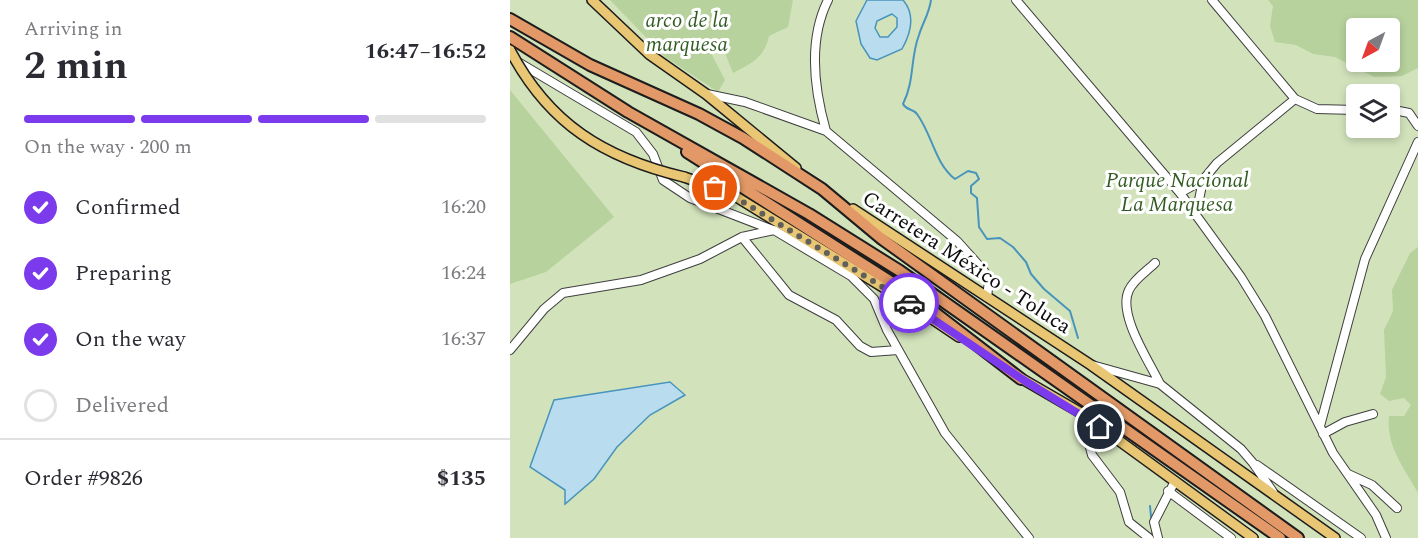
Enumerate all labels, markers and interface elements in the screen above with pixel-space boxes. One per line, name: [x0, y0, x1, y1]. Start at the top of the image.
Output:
park label: arco de la marquesa: [645, 5, 729, 61]
text: Arriving in: [24, 14, 122, 44]
north arrow: [1346, 18, 1400, 72]
map controls: [1346, 18, 1400, 138]
text: 16:47–16:52: [364, 35, 486, 68]
text: 2 min: [24, 37, 128, 96]
button: layers: [1346, 84, 1400, 138]
text: On the way · 200 m: [24, 132, 192, 162]
pin: [689, 162, 740, 213]
park label: Parque Nacional La Marquesa: [1105, 165, 1249, 221]
icon: bag: [698, 171, 731, 204]
street label: Carretera México - Toluca: [856, 183, 1078, 343]
icon: check: [24, 191, 57, 224]
text: Confirmed: [75, 191, 181, 224]
text: 16:20: [441, 192, 486, 222]
icon: check: [24, 257, 57, 290]
text: Preparing: [75, 257, 172, 290]
text: 16:24: [441, 258, 486, 288]
courier: [879, 273, 939, 333]
icon: car: [893, 287, 926, 320]
icon: check: [24, 323, 57, 356]
text: On the way: [75, 323, 186, 356]
text: 16:37: [441, 324, 486, 354]
text: Delivered: [75, 389, 169, 422]
pin: [1074, 401, 1125, 452]
icon: home: [1083, 410, 1116, 443]
text: Order #9826: [24, 462, 143, 495]
text: $135: [437, 462, 486, 495]

